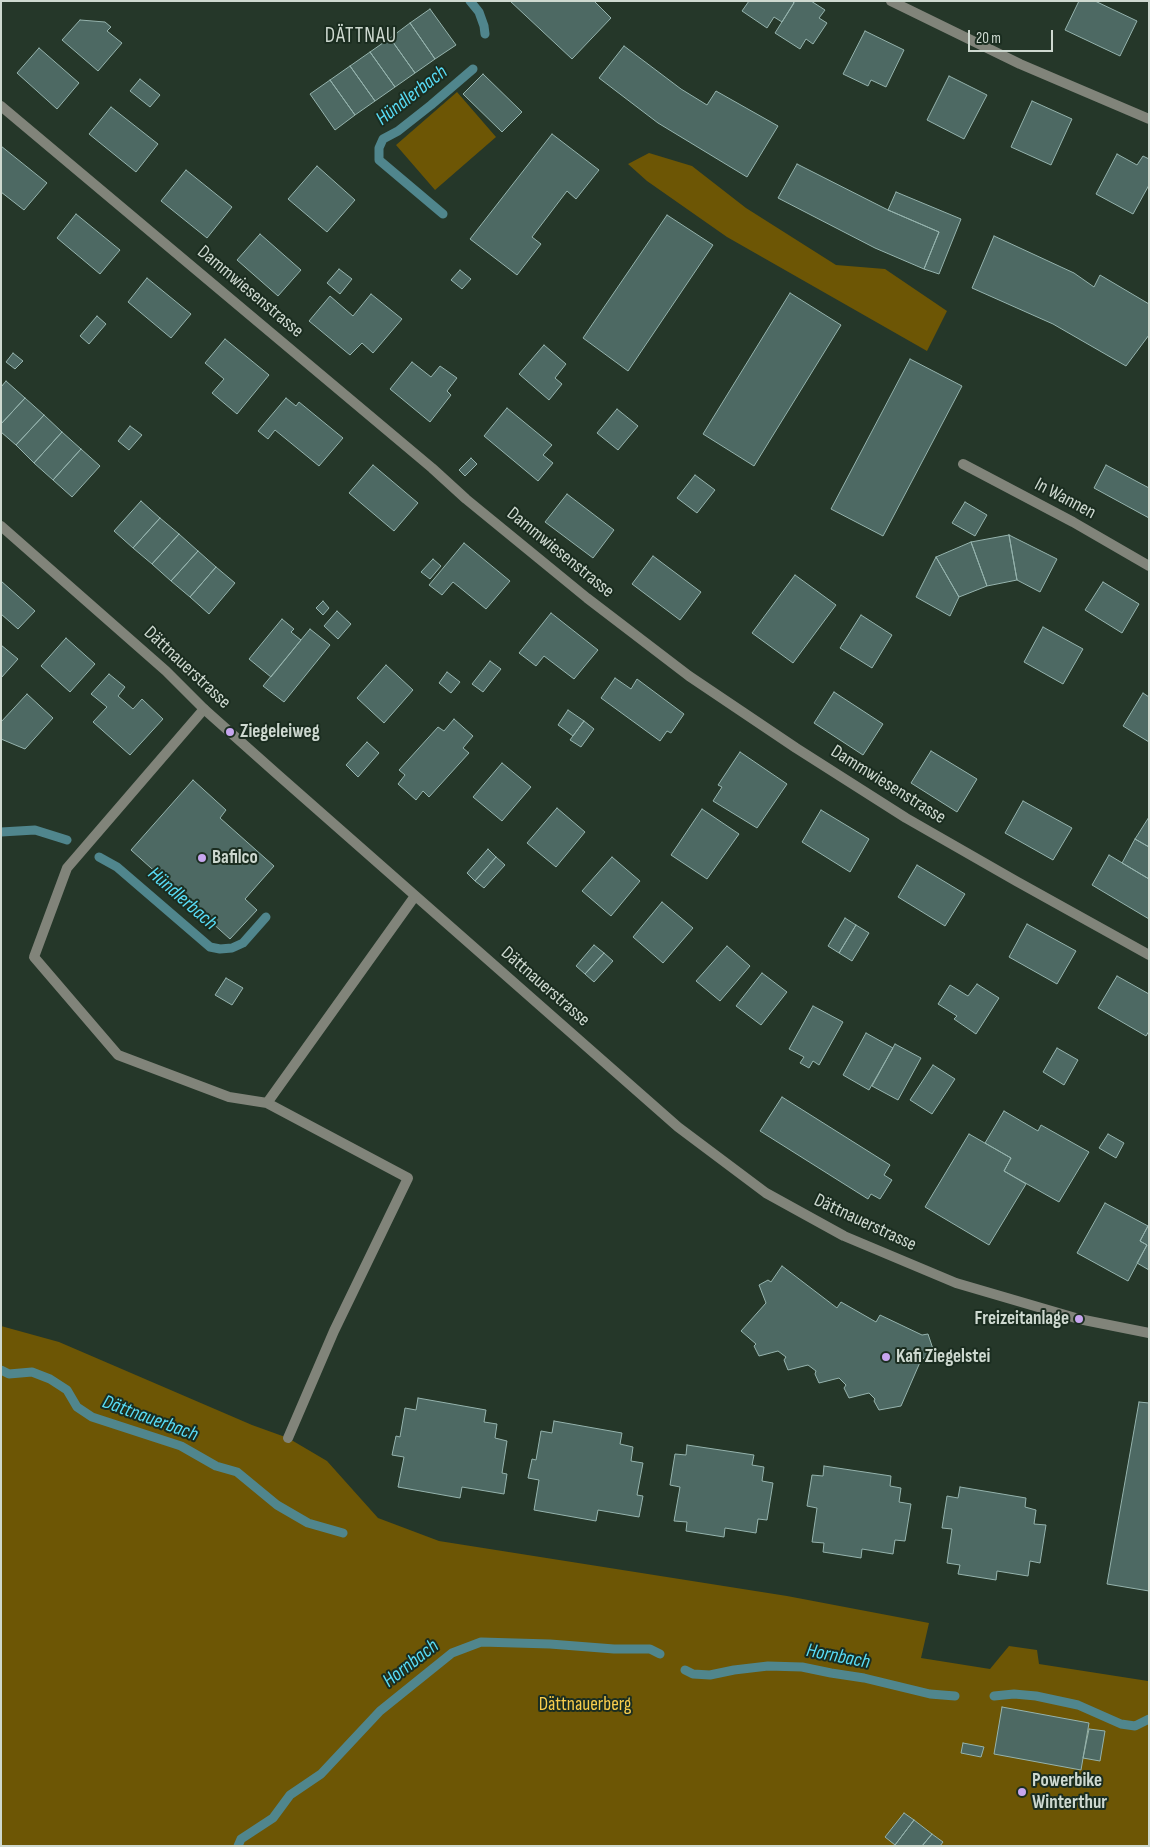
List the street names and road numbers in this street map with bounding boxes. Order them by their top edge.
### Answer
street label: Dammwiesenstrasse [192,241,308,343]
street label: In Wannen [1030,473,1100,525]
street label: Dammwiesenstrasse [502,503,618,603]
street label: Dättnauerstrasse [139,622,235,714]
street label: Dammwiesenstrasse [826,740,950,830]
street label: Dättnauerstrasse [496,942,594,1032]
street label: Dättnauerstrasse [810,1189,920,1257]

